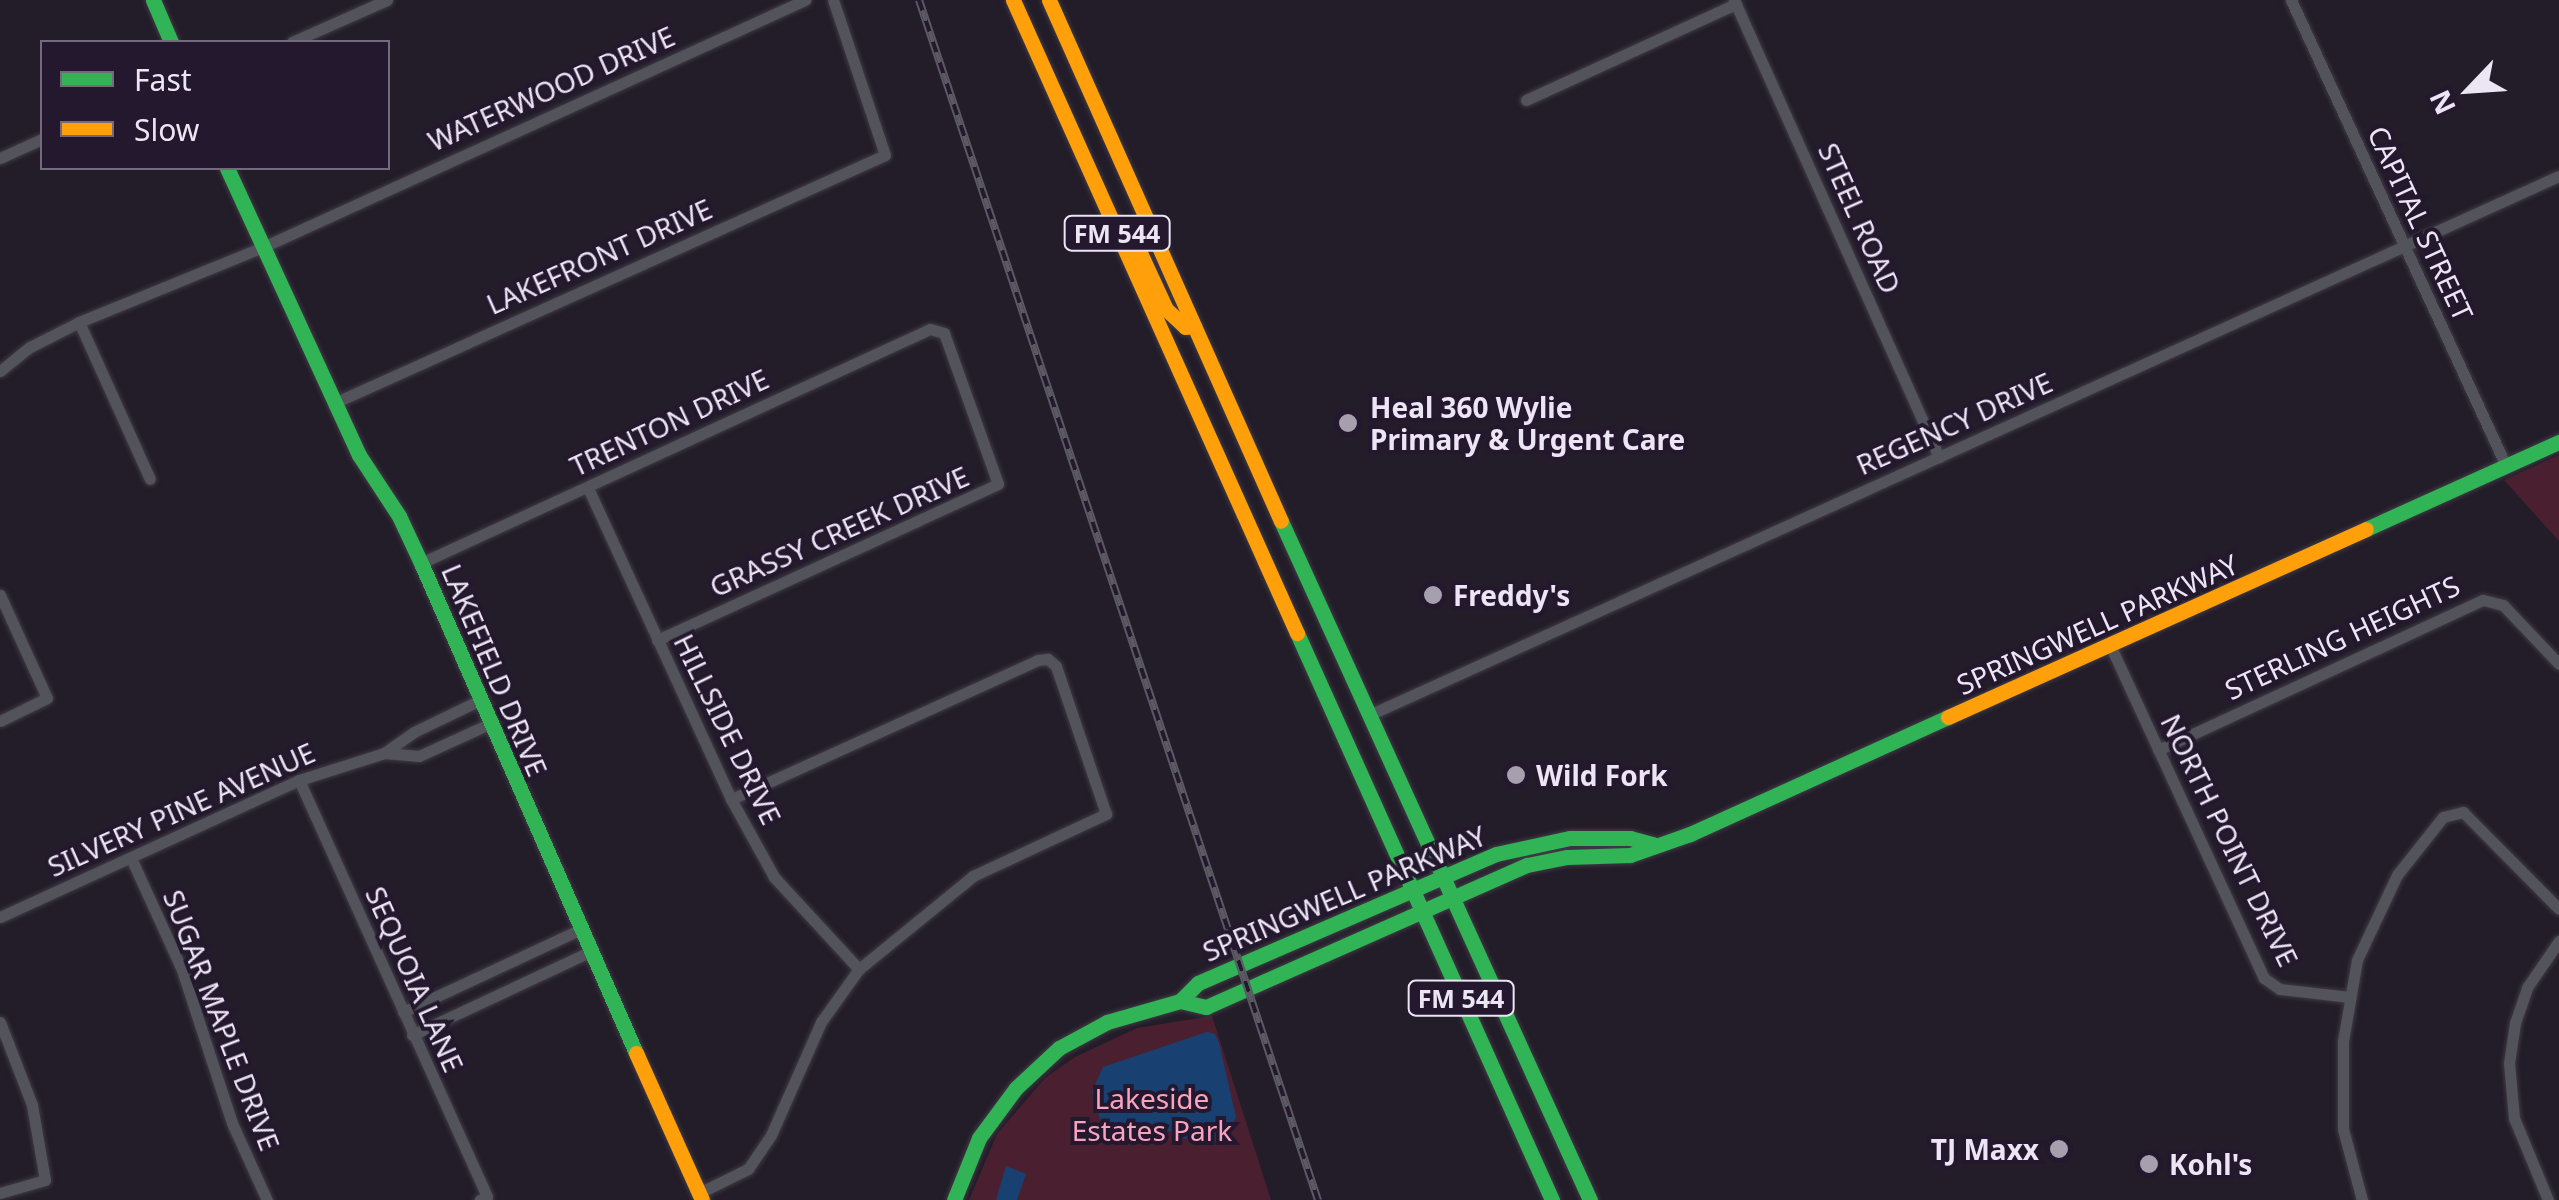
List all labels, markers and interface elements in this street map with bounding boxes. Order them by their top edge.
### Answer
street label: WATERWOOD DRIVE [423,18,679,158]
legend [40,40,390,170]
north arrow [2419,40,2519,140]
text: Fast [134,59,192,100]
text: N [2420,84,2464,121]
text: Slow [134,109,199,150]
street label: CAPITAL STREET [2361,120,2481,326]
street label: STEEL ROAD [1812,138,1908,298]
street label: LAKEFRONT DRIVE [481,191,717,321]
road number: FM 544 [1062,213,1172,253]
street label: TRENTON DRIVE [564,361,774,483]
street label: REGENCY DRIVE [1851,365,2057,481]
place label: Heal 360 Wylie Primary & Urgent Care [1370,390,1685,456]
marker: Heal 360 Wylie Primary & Urgent Care [1335,410,1361,436]
street label: GRASSY CREEK DRIVE [704,459,974,603]
street label: SPRINGWELL PARKWAY [1951,547,2243,701]
street label: LAKEFIELD DRIVE [435,559,555,781]
street label: STERLING HEIGHTS [2219,568,2465,706]
place label: Freddy's [1453,578,1570,612]
marker: Freddy's [1422,584,1444,606]
street label: HILLSIDE DRIVE [667,628,789,830]
street label: NORTH POINT DRIVE [2154,708,2306,972]
street label: SILVERY PINE AVENUE [42,735,320,883]
place label: Wild Fork [1536,758,1668,792]
marker: Wild Fork [1505,764,1527,786]
street label: SPRINGWELL PARKWAY [1197,818,1491,968]
street label: SEQUOIA LANE [359,881,471,1077]
street label: SUGAR MAPLE DRIVE [157,885,287,1155]
road number: FM 544 [1406,978,1516,1018]
park label: Lakeside Estates Park [1072,1081,1232,1147]
place label: TJ Maxx [1931,1132,2039,1166]
marker: TJ Maxx [2048,1138,2070,1160]
place label: Kohl's [2169,1147,2252,1181]
marker: Kohl's [2138,1153,2160,1175]

